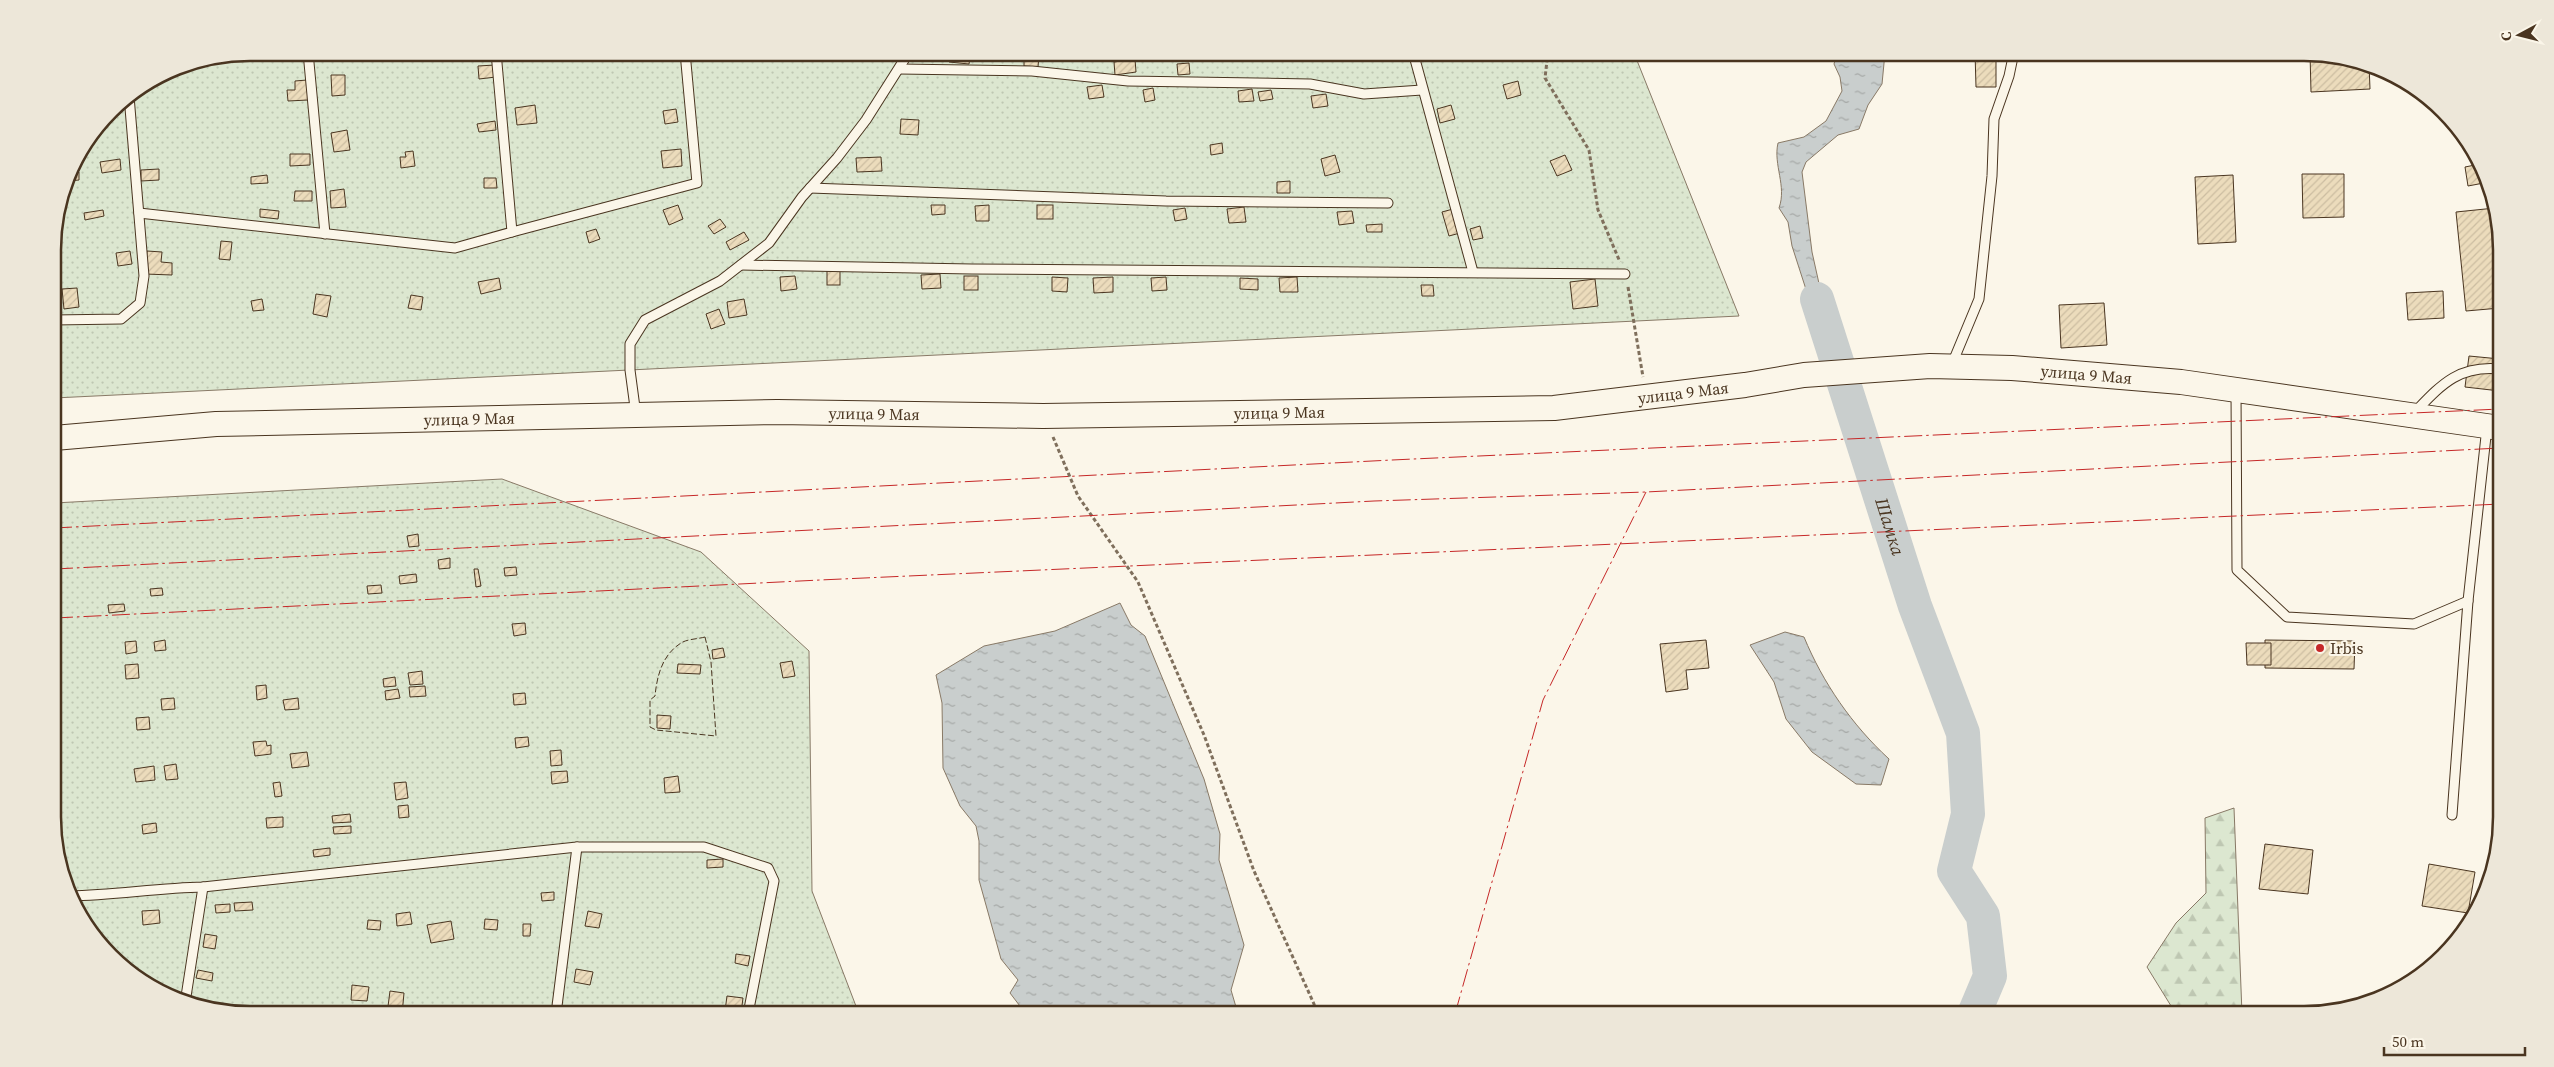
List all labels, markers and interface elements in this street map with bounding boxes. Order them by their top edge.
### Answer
north arrow [2494,10,2544,60]
text: С [2496,31,2517,42]
street label: улица 9 Мая [2040,359,2133,389]
street label: улица 9 Мая [1637,376,1730,409]
street label: улица 9 Мая [1233,401,1325,424]
street label: улица 9 Мая [828,402,920,425]
street label: улица 9 Мая [423,407,515,431]
water label: Шамка [1869,494,1911,559]
place label: Irbis [2330,637,2364,659]
marker: Irbis [2314,642,2326,654]
scale bar [2384,1024,2525,1056]
text: 50 m [2392,1031,2424,1052]

